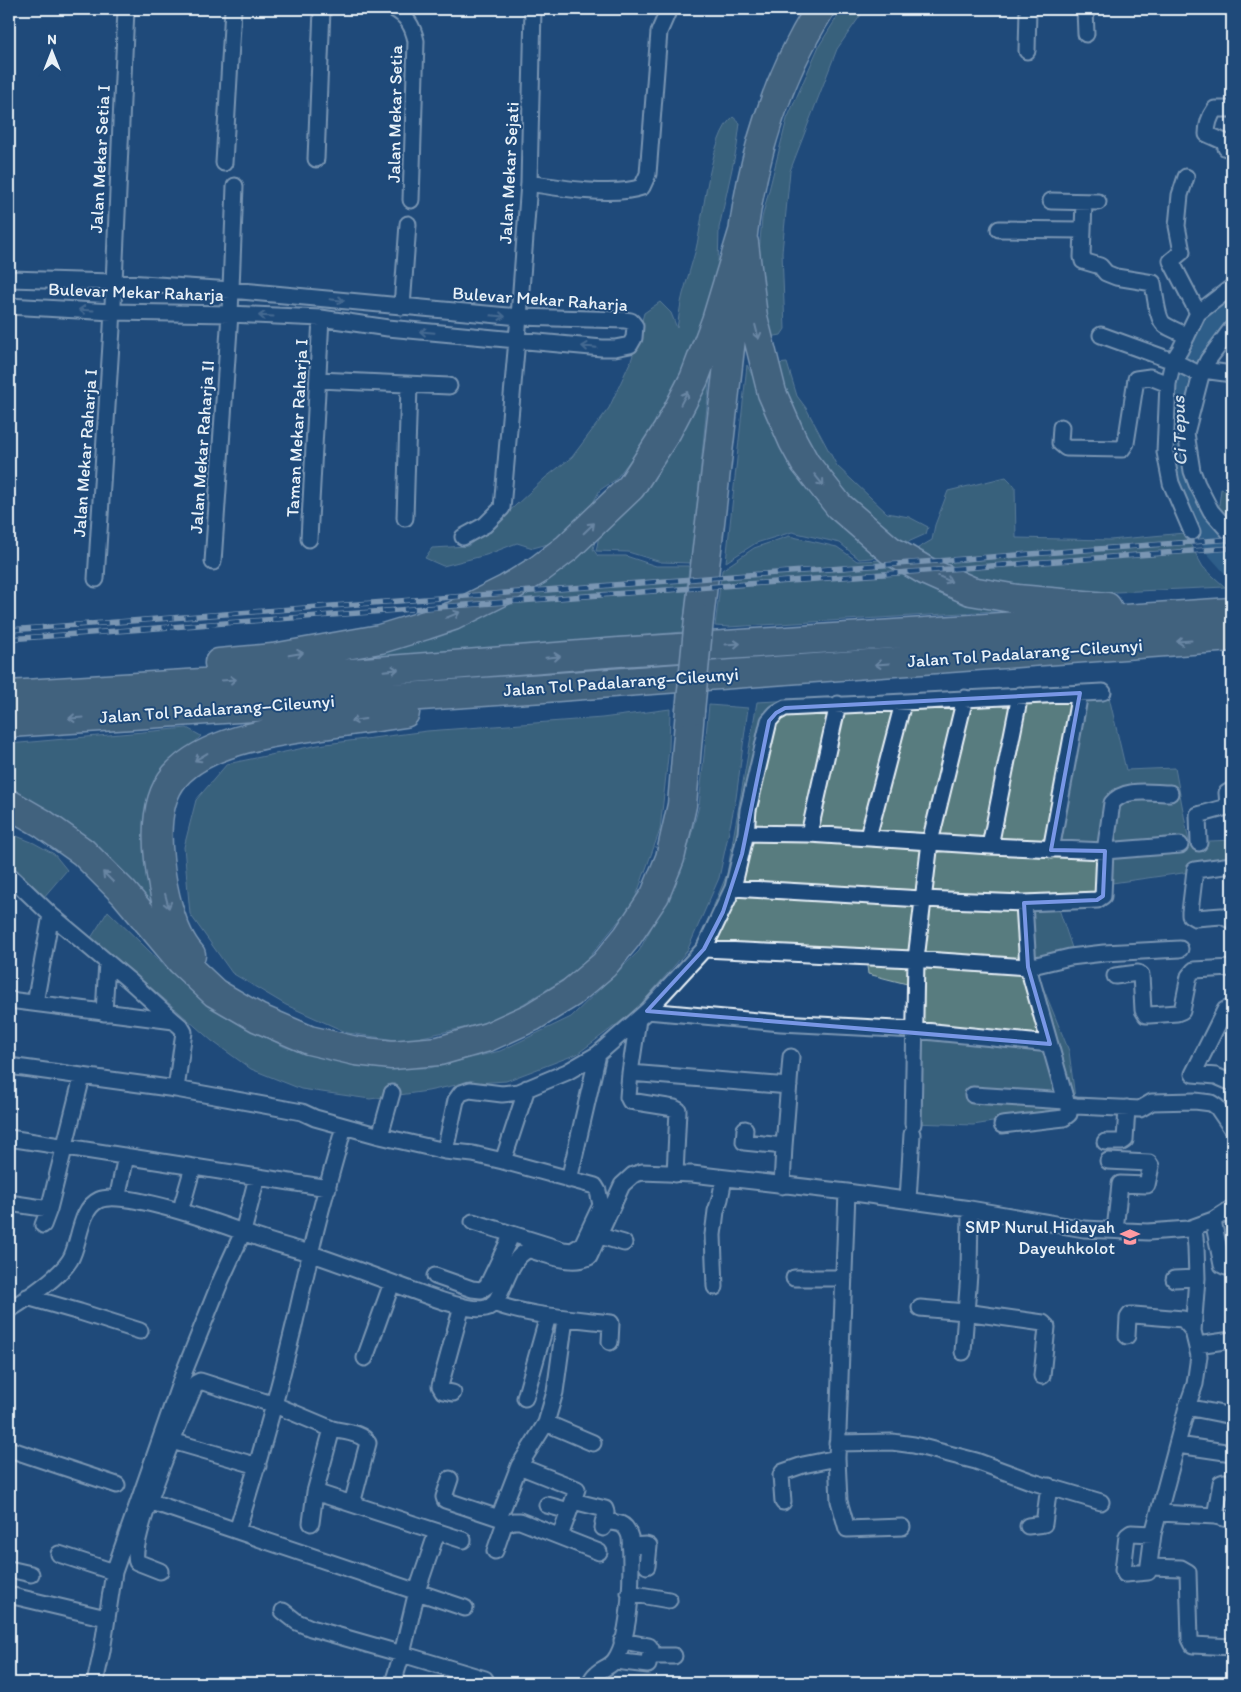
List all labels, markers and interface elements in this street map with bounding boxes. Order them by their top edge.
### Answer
north arrow [28,28,78,78]
text: N [47,31,57,48]
street label: Jalan Mekar Setia [383,44,407,183]
street label: Jalan Mekar Setia I [85,84,115,234]
street label: Jalan Mekar Sejati [494,101,524,245]
street label: Bulevar Mekar Raharja [48,278,224,306]
street label: Bulevar Mekar Raharja [452,282,629,316]
one-way arrow [328,296,344,305]
one-way arrow [78,306,94,315]
one-way arrow [258,311,274,320]
one-way arrow [490,311,506,320]
one-way arrow [753,324,762,340]
one-way arrow [420,327,436,337]
street label: Taman Mekar Raharja I [281,338,313,518]
one-way arrow [581,342,597,351]
street label: Jalan Mekar Raharja II [185,360,219,534]
street label: Jalan Mekar Raharja I [68,368,102,538]
one-way arrow [679,390,689,405]
water label: Ci Tepus [1166,394,1192,466]
one-way arrow [814,473,825,486]
one-way arrow [583,522,596,534]
one-way arrow [937,575,952,585]
one-way arrow [445,610,460,620]
street label: Jalan Tol Padalarang–Cileunyi [907,634,1143,672]
one-way arrow [1176,636,1192,646]
one-way arrow [724,640,740,649]
one-way arrow [288,648,304,658]
one-way arrow [545,652,561,662]
one-way arrow [874,659,890,668]
street label: Jalan Tol Padalarang–Cileunyi [503,663,739,701]
one-way arrow [383,665,399,674]
one-way arrow [221,675,237,684]
street label: Jalan Tol Padalarang–Cileunyi [99,690,335,728]
one-way arrow [69,713,85,723]
one-way arrow [351,715,367,725]
one-way arrow [195,752,209,762]
one-way arrow [102,871,114,884]
one-way arrow [163,893,172,909]
place label: SMP Nurul Hidayah Dayeuhkolot [965,1216,1115,1259]
school or university icon: SMP Nurul Hidayah Dayeuhkolot [1119,1226,1141,1248]

